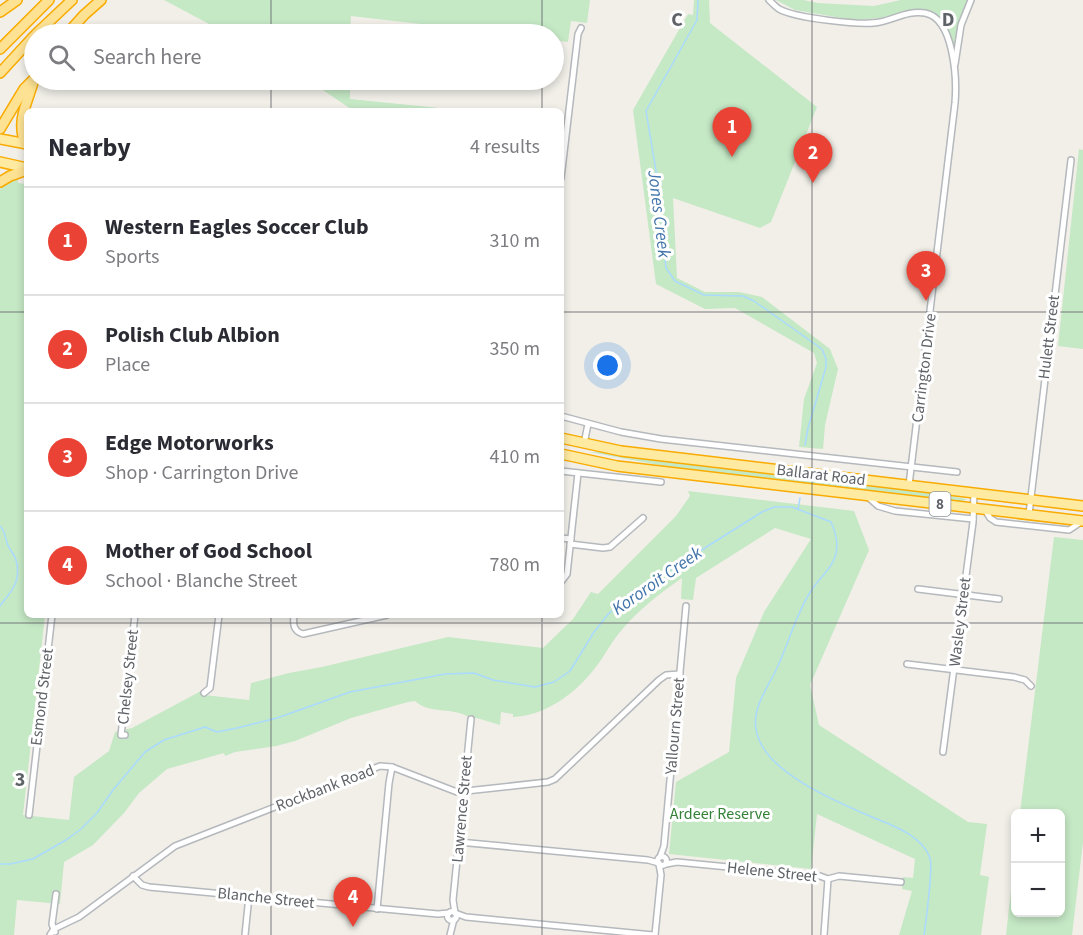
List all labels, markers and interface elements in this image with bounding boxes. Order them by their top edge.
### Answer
text: C [671,6,683,34]
text: D [942,6,954,34]
search box [24,24,564,90]
icon: search [45,41,78,74]
text: Search here [93,41,201,73]
pin: 1 [712,108,752,157]
text: Nearby [48,129,131,166]
text: 4 results [470,133,540,161]
pin: 2 [794,134,832,183]
water label: Jones Creek [641,168,677,260]
text: Western Eagles Soccer Club [105,211,369,243]
text: 1 [62,227,73,255]
text: 310 m [490,227,540,255]
text: Sports [105,243,160,271]
pin: 3 [906,252,946,301]
street label: Hulett Street [1033,293,1065,380]
street label: Carrington Drive [906,312,942,424]
text: Polish Club Albion [105,319,280,351]
text: 2 [62,335,73,363]
text: 350 m [490,335,540,363]
text: Place [105,351,150,379]
your location [593,351,622,380]
text: Edge Motorworks [105,427,274,459]
text: 3 [62,443,73,471]
text: 410 m [490,443,540,471]
text: Shop · Carrington Drive [105,459,298,487]
street label: Ballarat Road [775,459,867,491]
road number: 8 [930,492,950,516]
text: Mother of God School [105,535,312,567]
water label: Kororoit Creek [607,540,708,621]
text: 4 [62,551,73,579]
text: 780 m [490,551,540,579]
text: School · Blanche Street [105,567,297,595]
street label: Wasley Street [944,575,976,668]
street label: Chelsey Street [112,628,144,726]
street label: Esmond Street [25,646,59,747]
street label: Yallourn Street [660,676,690,777]
street label: Lawrence Street [446,754,478,864]
street label: Rockbank Road [273,759,377,817]
text: 3 [15,766,25,794]
park label: Ardeer Reserve [670,803,770,825]
map controls [1011,809,1065,917]
button: + [1011,809,1065,863]
street label: Helene Street [726,856,819,888]
button: − [1011,863,1065,917]
pin: 4 [334,878,372,927]
street label: Blanche Street [216,882,316,914]

